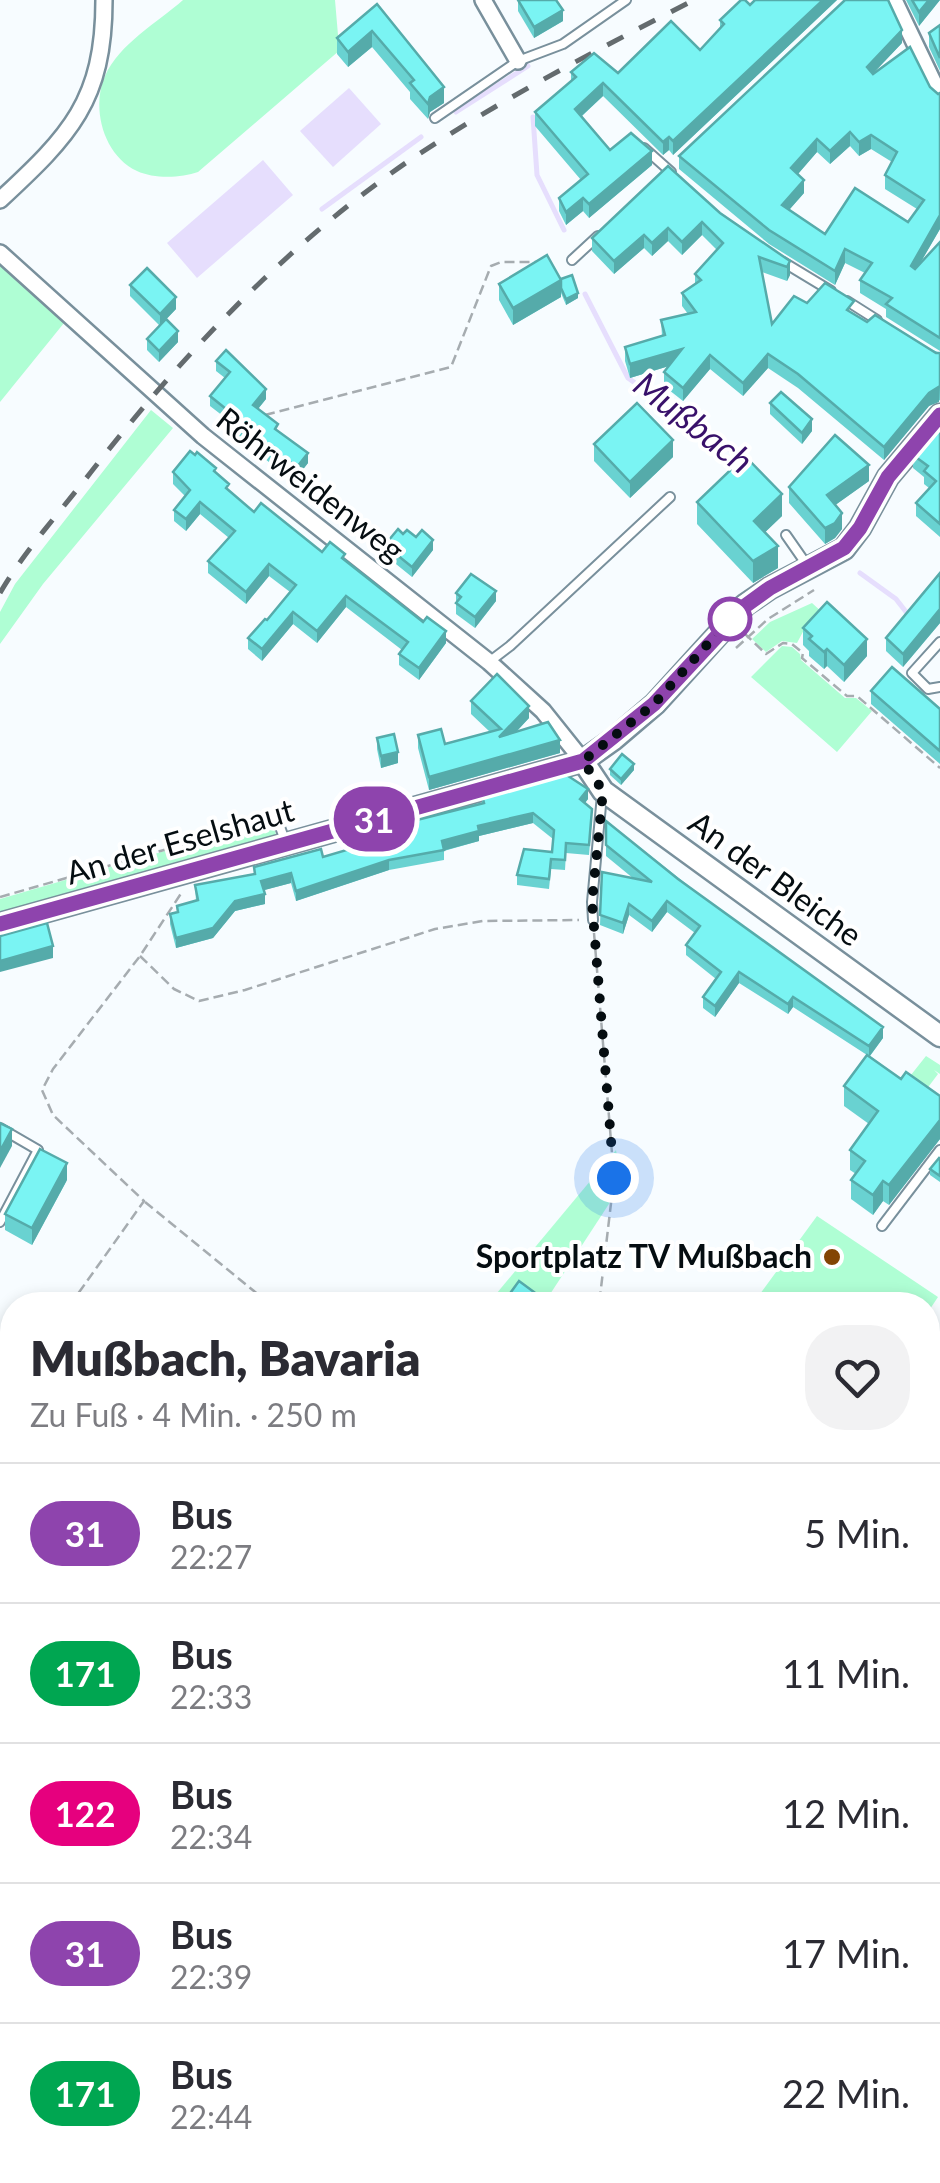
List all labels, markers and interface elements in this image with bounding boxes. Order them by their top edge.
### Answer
water label: Mußbach [626,362,762,481]
street label: Röhrweidenweg [209,399,412,569]
unlabelled marker [709,598,751,640]
line badge: 31 [329,786,419,852]
street label: An der Eselshaut [61,789,298,892]
text: 31 [354,798,394,840]
street label: An der Bleiche [682,802,870,954]
your location [589,1153,639,1203]
place label: Sportplatz TV Mußbach [476,1236,812,1275]
marker: Sportplatz TV Mußbach [821,1246,843,1268]
button: heart [805,1325,910,1430]
text: Mußbach, Bavaria [30,1329,421,1386]
text: Zu Fuß · 4 Min. · 250 m [30,1395,357,1434]
text: Bus [170,1491,233,1537]
text: 5 Min. [804,1510,910,1556]
text: 31 [65,1512,105,1554]
text: 22:27 [170,1537,252,1576]
text: Bus [170,1631,233,1677]
text: 11 Min. [782,1650,910,1696]
text: 171 [55,1652,115,1694]
text: 22:33 [170,1677,252,1716]
text: Bus [170,1771,233,1817]
text: 12 Min. [782,1790,910,1836]
text: 122 [55,1792,115,1834]
text: 22:34 [170,1817,252,1856]
text: Bus [170,1911,233,1957]
text: 17 Min. [782,1930,910,1976]
text: 31 [65,1932,105,1974]
text: 22:39 [170,1957,252,1996]
text: Bus [170,2051,233,2097]
text: 22 Min. [782,2070,910,2116]
text: 171 [55,2072,115,2114]
text: 22:44 [170,2097,252,2136]

